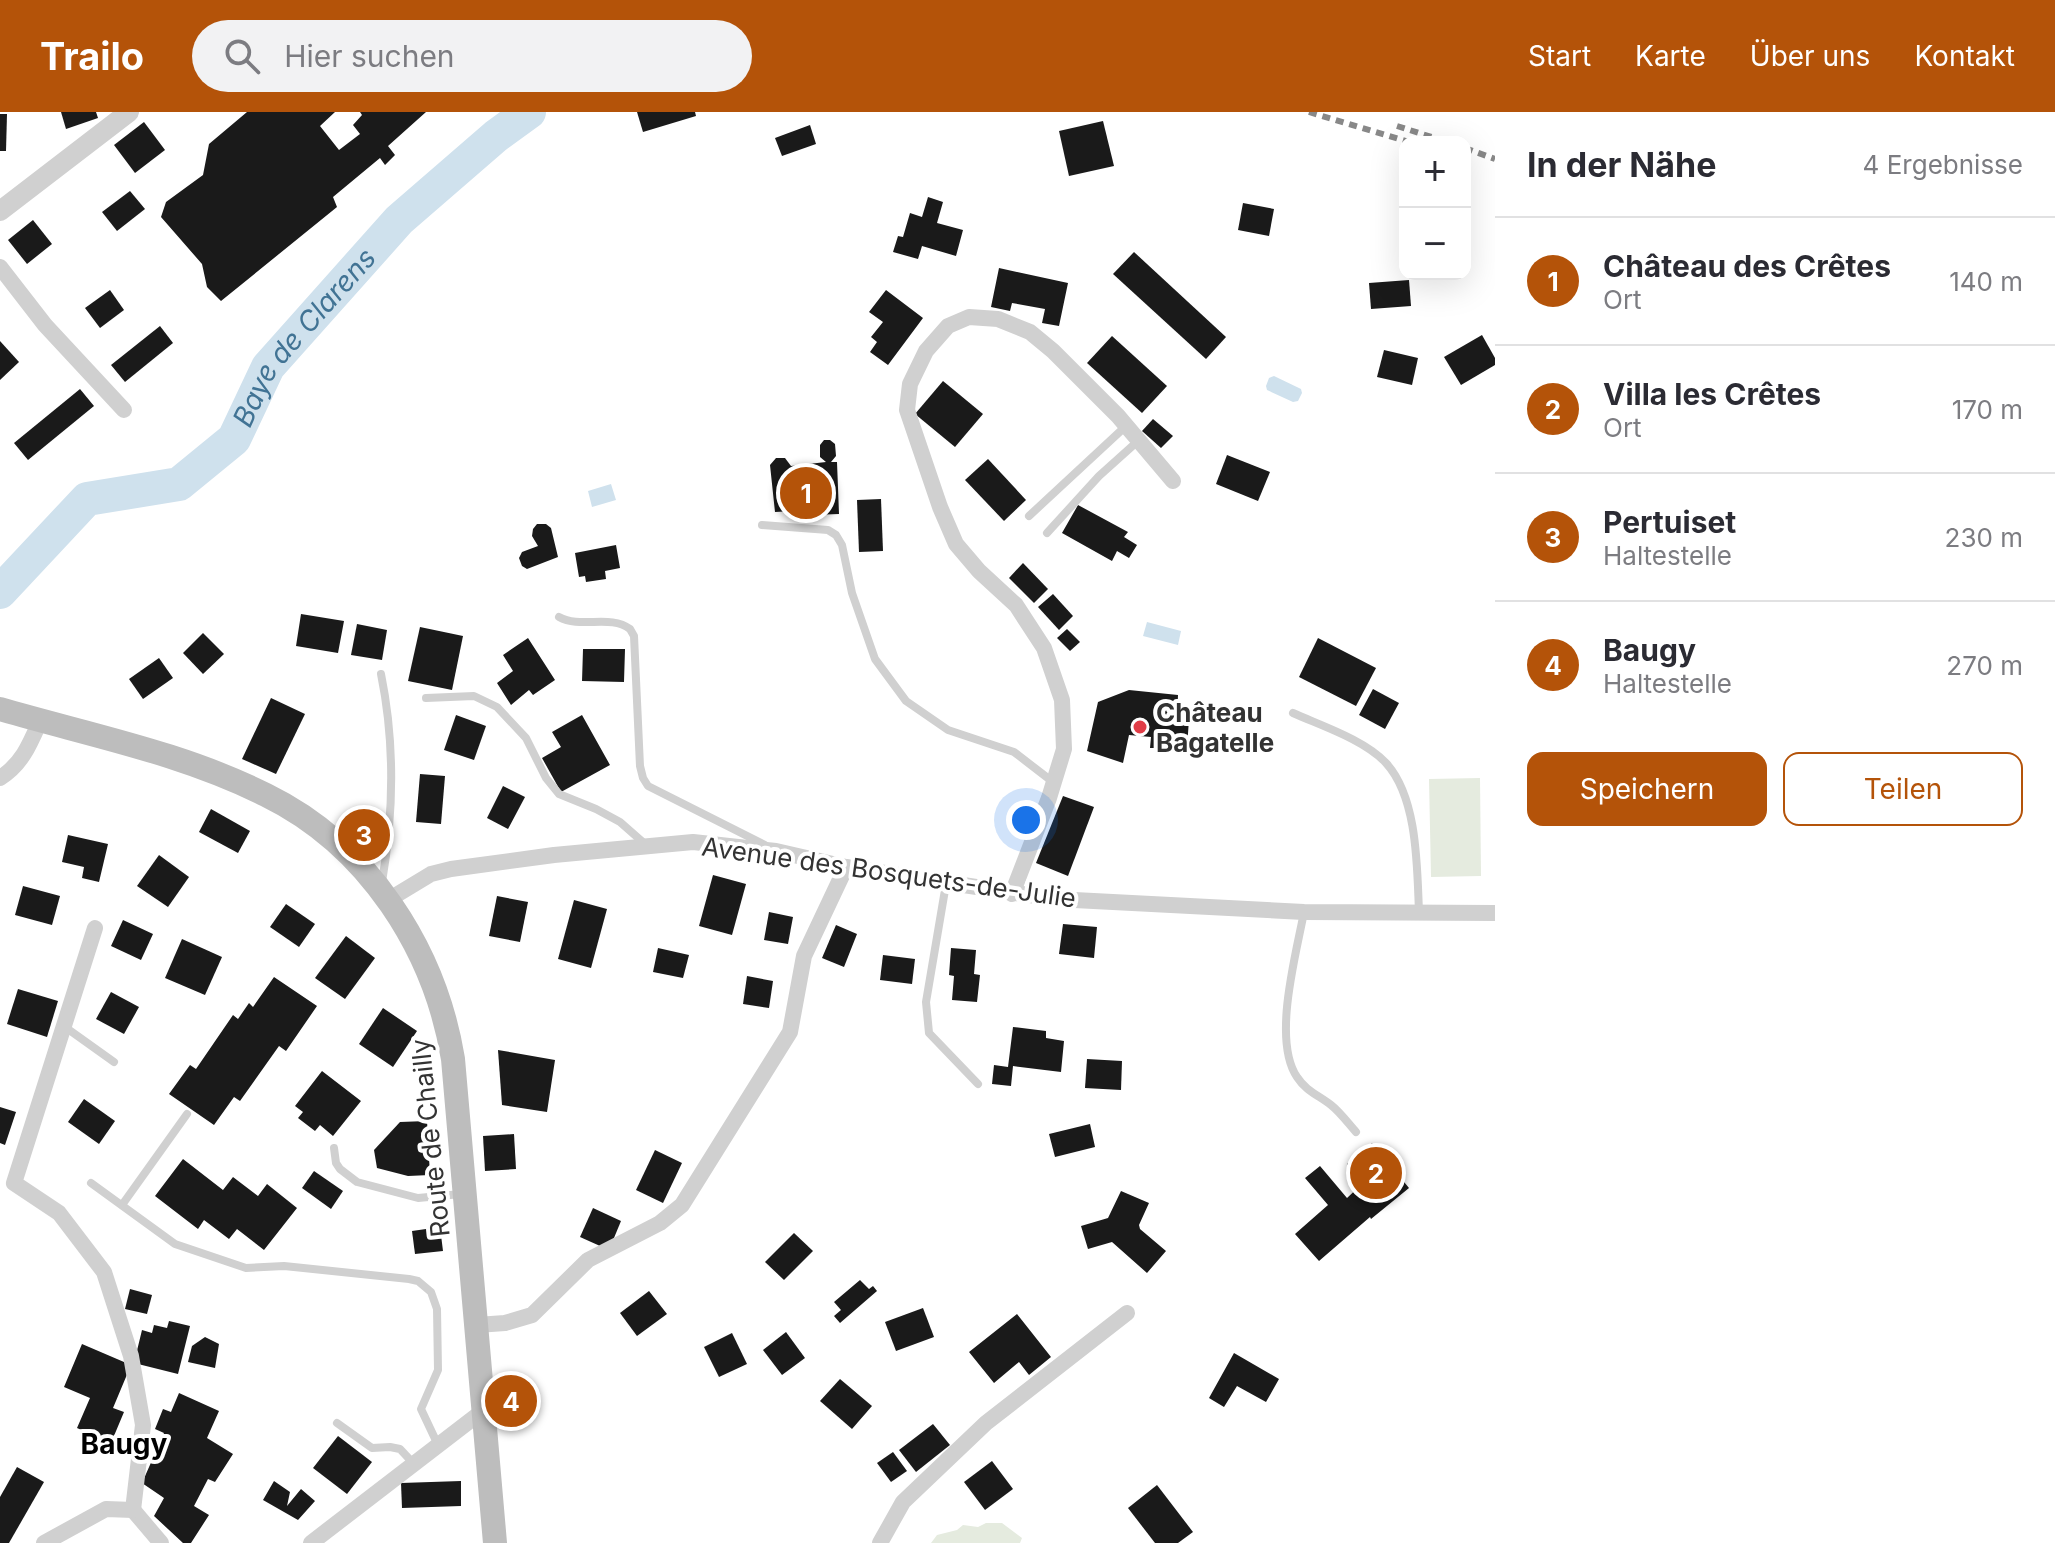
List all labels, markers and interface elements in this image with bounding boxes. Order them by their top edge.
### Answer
search box [192,20,752,92]
text: Trailo [40,33,144,79]
icon: search [220,34,264,78]
text: Hier suchen [284,38,455,74]
text: Start [1528,39,1591,73]
text: Karte [1635,39,1706,73]
text: Über uns [1750,39,1870,73]
text: Kontakt [1914,39,2015,73]
map controls [1399,136,1471,280]
button: + [1399,136,1471,208]
text: In der Nähe [1527,144,1716,185]
text: 4 Ergebnisse [1863,149,2023,180]
button: − [1399,208,1471,280]
water label: Baye de Clarens [225,241,383,432]
text: Château des Crêtes [1603,248,1891,284]
text: 1 [1547,266,1559,297]
text: 140 m [1949,266,2023,297]
text: Ort [1603,284,1642,315]
text: Villa les Crêtes [1603,376,1821,412]
text: 2 [1545,394,1561,425]
text: 170 m [1952,394,2023,425]
text: Ort [1603,412,1642,443]
pin: 1 [780,463,832,523]
text: Pertuiset [1603,504,1736,540]
text: 3 [1545,522,1561,553]
text: 230 m [1945,522,2023,553]
text: Haltestelle [1603,540,1732,571]
text: Baugy [1603,632,1696,668]
text: 4 [1544,650,1562,681]
text: 270 m [1946,650,2023,681]
text: Haltestelle [1603,668,1732,699]
place label: Château Bagatelle [1156,697,1274,758]
marker: Château Bagatelle [1131,718,1149,736]
button: Speichern [1527,752,1767,826]
button: Teilen [1783,752,2023,826]
your location [1006,800,1046,840]
pin: 3 [338,805,390,865]
street label: Avenue des Bosquets-de-Julie [700,830,1078,914]
street label: Route de Chailly [404,1037,456,1239]
pin: 2 [1350,1143,1402,1203]
pin: 4 [485,1371,537,1431]
district label: Baugy [81,1427,168,1461]

